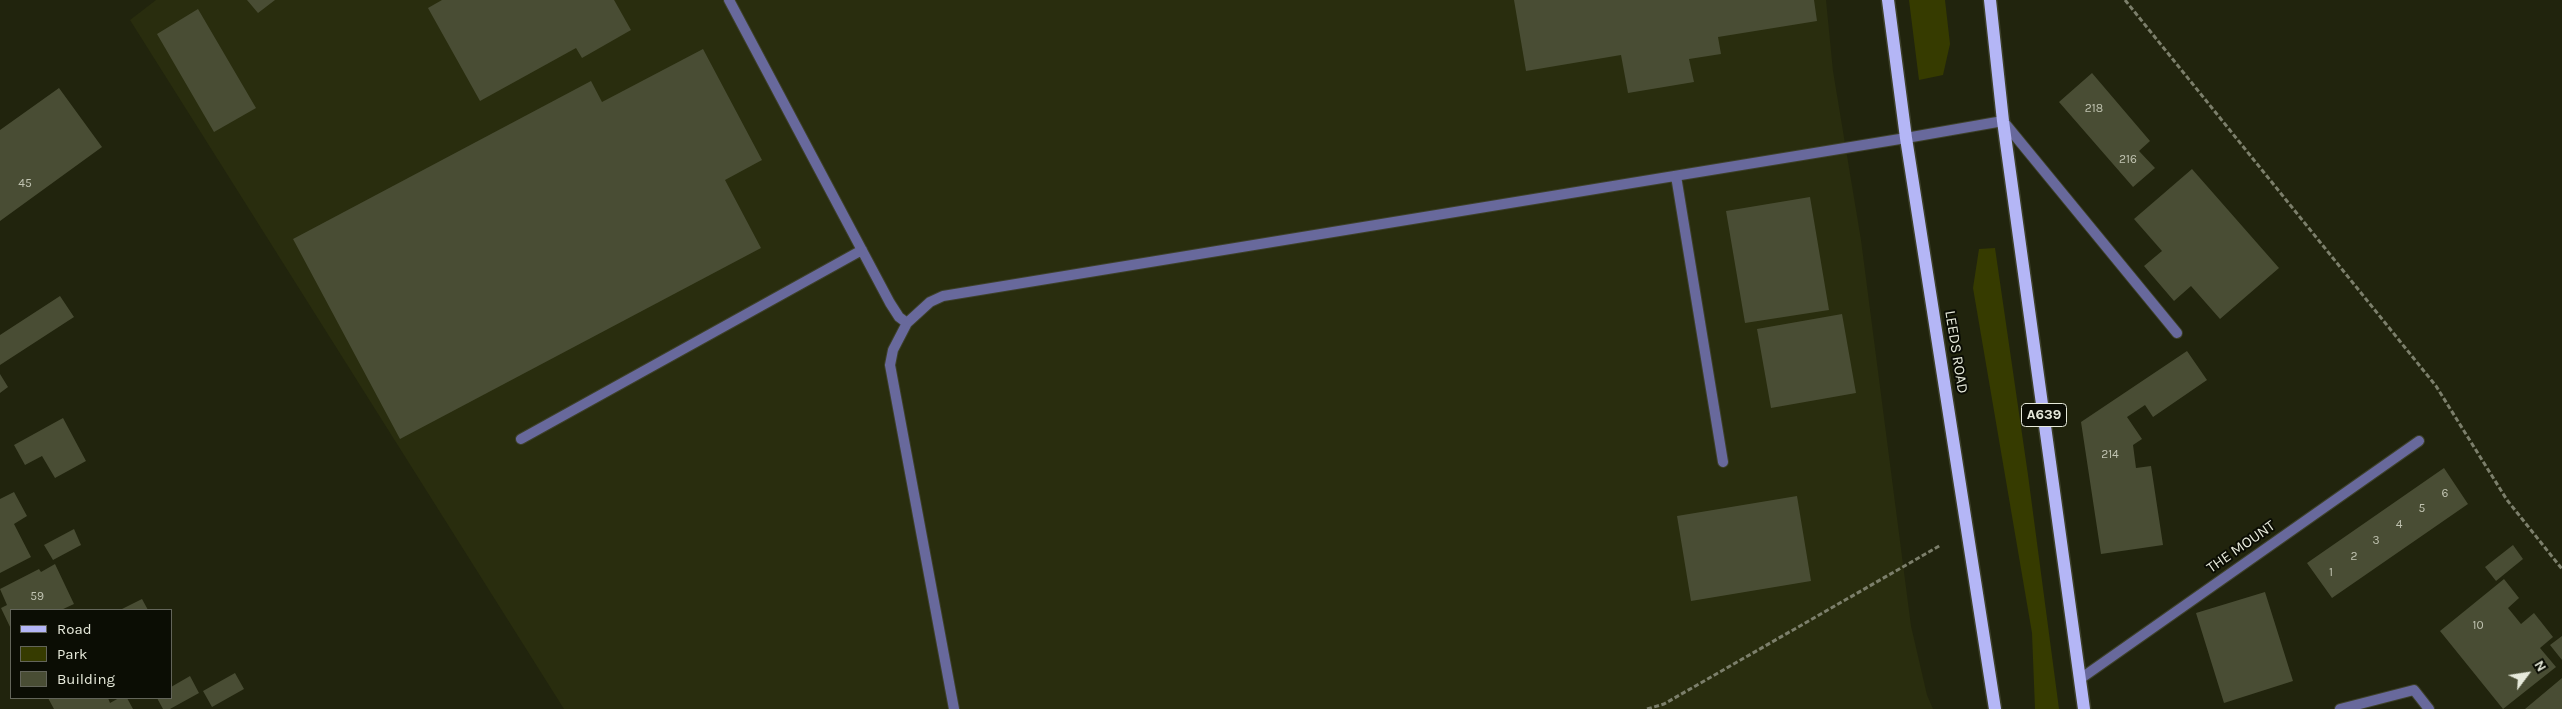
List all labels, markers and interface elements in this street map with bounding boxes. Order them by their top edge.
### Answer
house number: 218 [2085,102,2103,116]
house number: 216 [2119,153,2137,167]
house number: 45 [18,177,32,191]
street label: LEEDS ROAD [1941,309,1971,395]
road number: A639 [2022,404,2066,426]
house number: 214 [2101,448,2119,462]
house number: 6 [2442,487,2448,501]
house number: 5 [2419,502,2425,516]
street label: THE MOUNT [2203,517,2279,577]
house number: 4 [2396,518,2402,532]
house number: 3 [2372,534,2380,548]
house number: 2 [2351,550,2357,564]
house number: 1 [2329,566,2333,580]
house number: 59 [30,590,44,604]
legend [10,609,172,699]
house number: 10 [2472,619,2484,633]
text: Road [57,620,92,638]
text: Park [57,645,87,663]
north arrow [2502,649,2552,699]
text: N [2530,657,2550,675]
text: Building [57,670,115,688]

